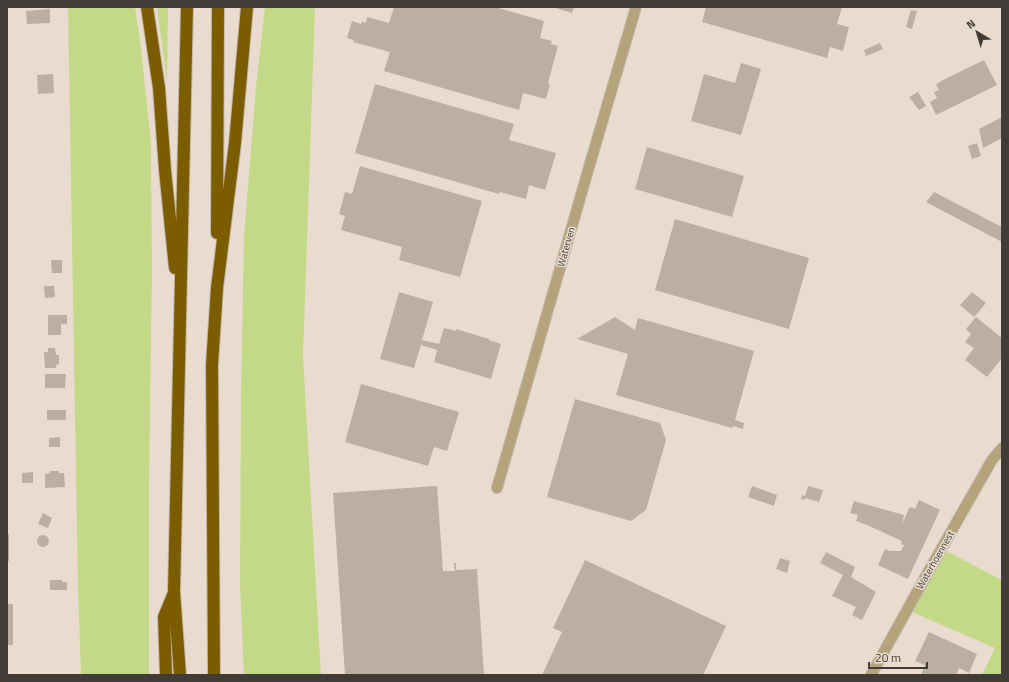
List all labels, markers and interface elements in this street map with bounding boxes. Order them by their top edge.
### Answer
north arrow [957,12,997,52]
text: N [963,15,979,33]
street label: Waterven [553,225,579,269]
street label: Waterhoennest [912,528,958,592]
scale bar [869,644,927,670]
text: 20 m [875,648,901,667]

